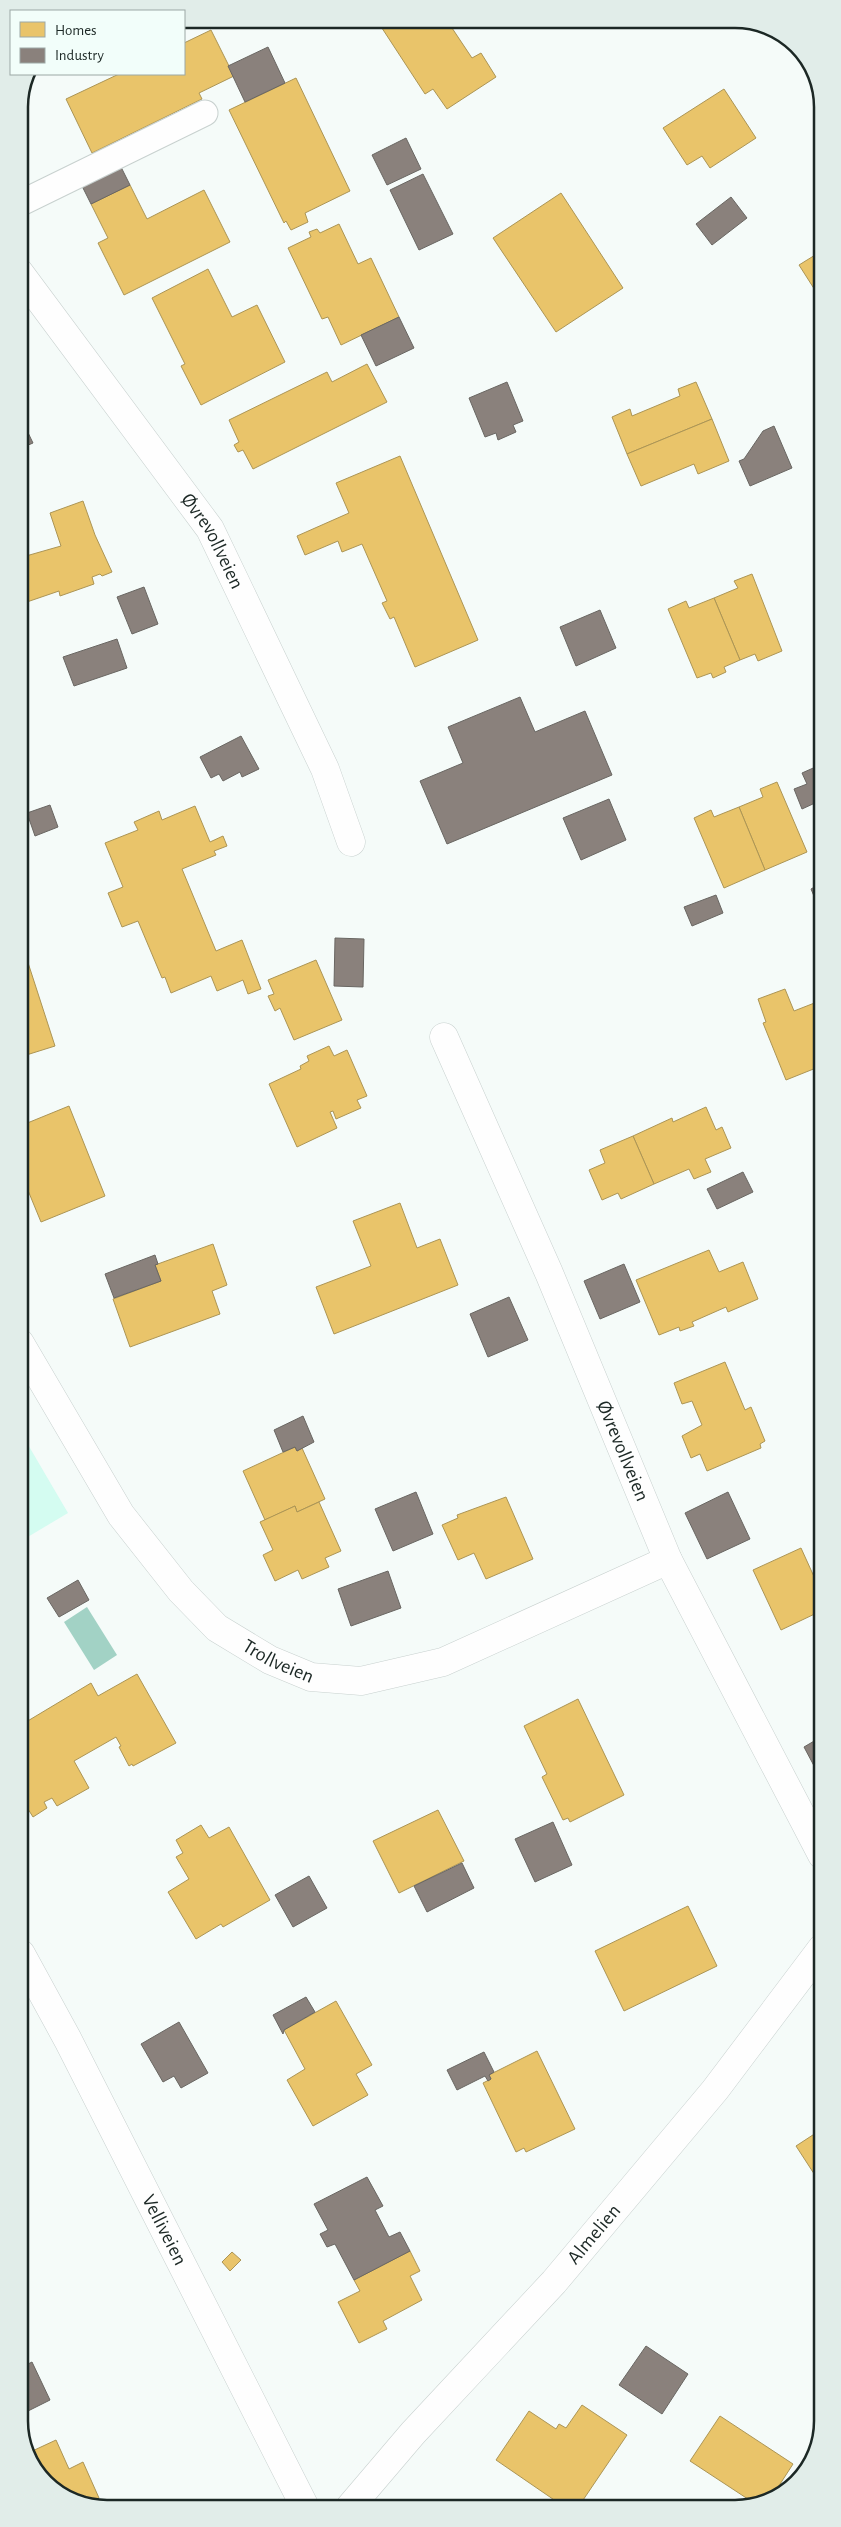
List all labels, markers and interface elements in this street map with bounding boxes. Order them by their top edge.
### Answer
legend [10,10,185,75]
text: Homes [55,23,97,38]
text: Industry [55,48,104,63]
street label: Øvrevollveien [177,490,247,592]
street label: Øvrevollveien [593,1398,652,1504]
street label: Trollveien [239,1636,317,1687]
street label: Velliveien [138,2191,191,2268]
street label: Almelien [563,2201,624,2268]

